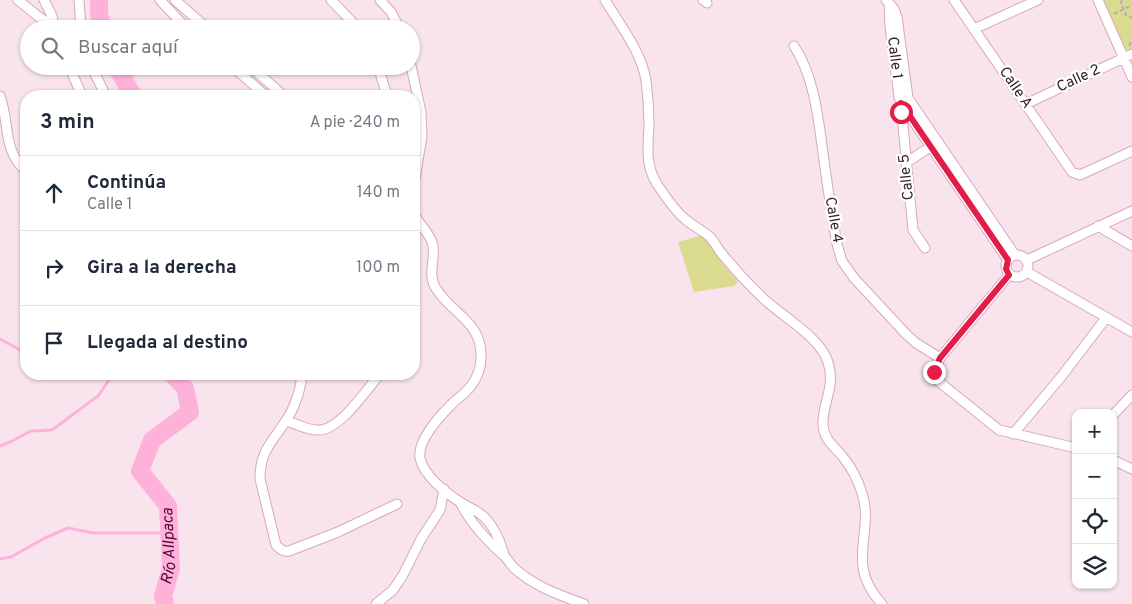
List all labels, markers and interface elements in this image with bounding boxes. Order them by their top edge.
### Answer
search box [20,20,420,75]
icon: search [38,34,66,62]
text: Buscar aquí [78,36,178,60]
street label: Calle 1 [882,36,906,80]
street label: Calle 2 [1054,61,1104,97]
street label: Calle A [994,63,1036,113]
route start [890,101,913,124]
text: 3 min [40,109,95,136]
text: A pie · 240 m [310,113,400,133]
street label: Calle 5 [895,153,919,201]
text: Continúa [87,171,166,195]
icon: ahead [40,179,68,207]
text: 140 m [357,183,400,203]
text: Calle 1 [87,195,133,215]
street label: Calle 4 [820,196,846,244]
icon: right [40,254,68,282]
text: Gira a la derecha [87,256,237,280]
text: 100 m [356,258,400,278]
icon: arrive [40,329,68,357]
text: Llegada al destino [87,331,248,355]
route end [923,361,946,384]
map controls [1072,409,1117,589]
button: + [1072,409,1117,454]
button: − [1072,454,1117,499]
button: locate [1072,499,1117,544]
water label: Río Allpaca [157,507,181,587]
button: layers [1072,544,1117,589]

